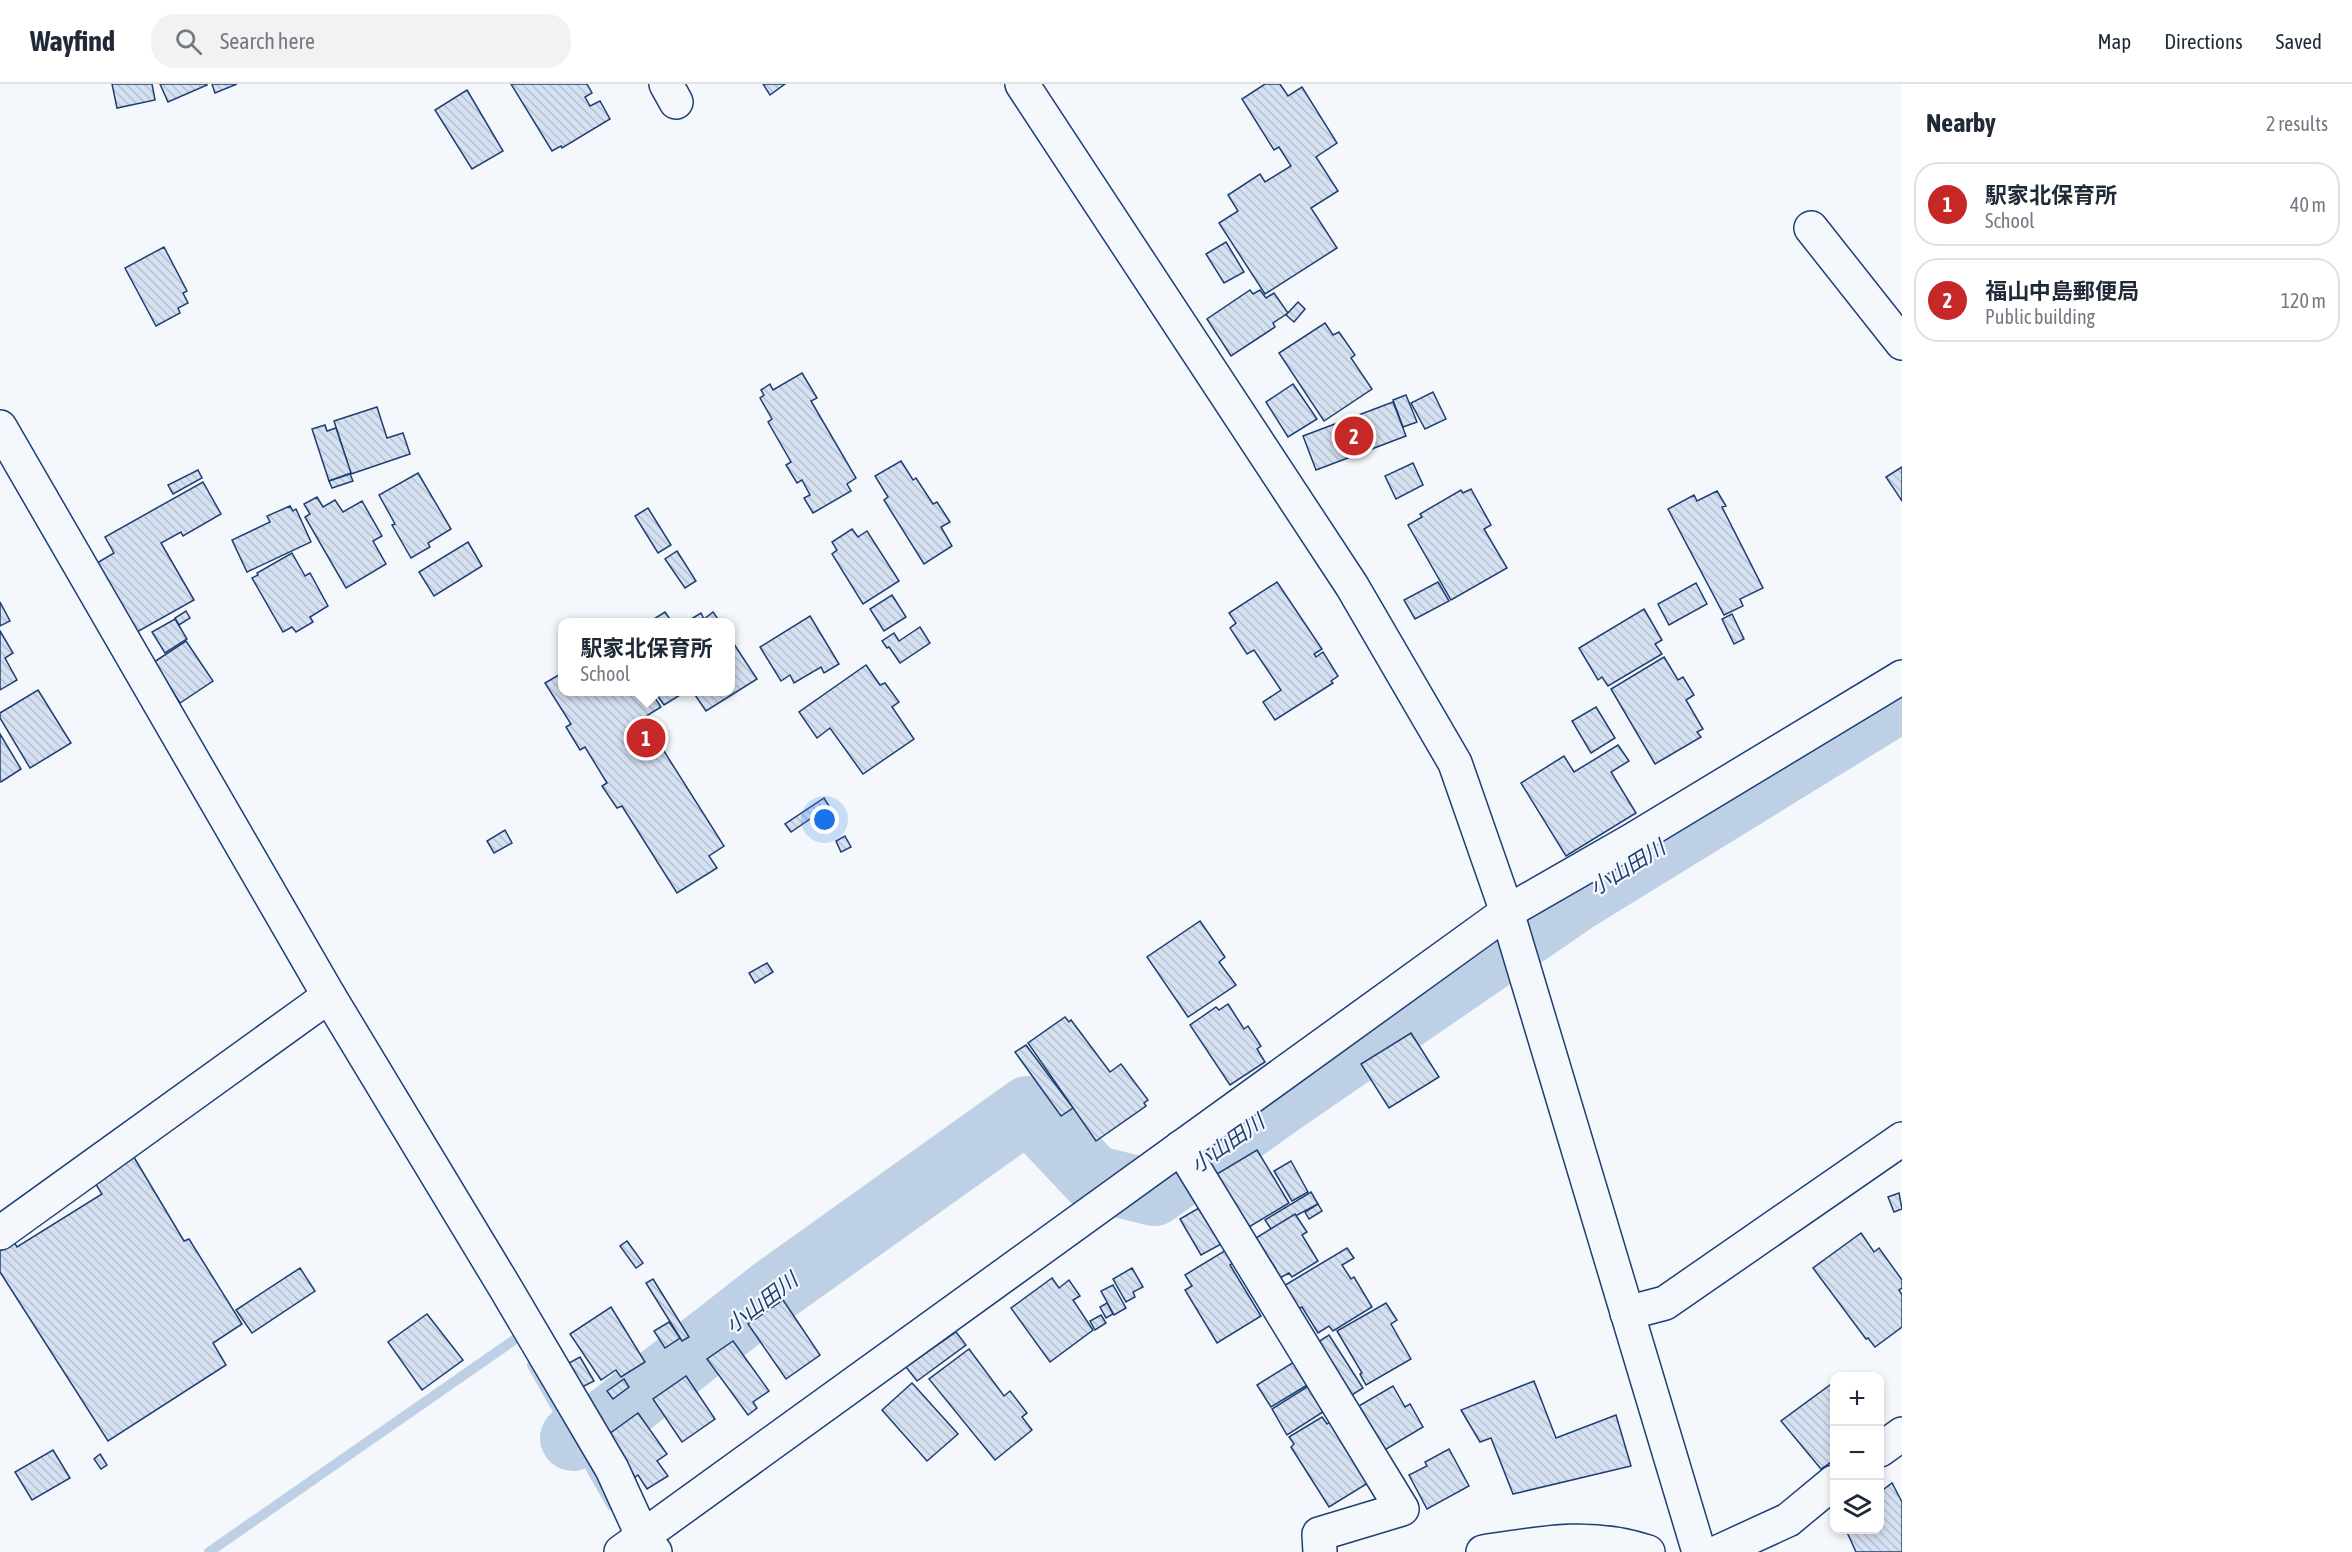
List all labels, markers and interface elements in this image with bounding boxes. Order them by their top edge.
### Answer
search box [151,14,571,68]
text: Wayfind [30,25,115,57]
icon: search [172,25,205,58]
text: Search here [220,28,315,54]
text: Map [2097,29,2131,53]
text: Directions [2164,29,2243,53]
text: Saved [2276,29,2322,53]
text: Nearby [1926,108,1996,138]
text: 2 results [2266,112,2328,135]
text: 駅家北保育所 [1985,182,2117,208]
text: 1 [1943,193,1952,216]
text: 40 m [2290,193,2326,216]
text: School [1985,209,2035,232]
text: 福山中島郵便局 [1985,278,2139,304]
text: 2 [1943,289,1952,312]
text: 120 m [2281,289,2326,312]
text: Public building [1985,305,2095,328]
pin: 2 [1334,414,1374,458]
popup [558,618,735,696]
text: 駅家北保育所 [580,635,713,661]
text: School [580,662,630,685]
pin: 1 [626,716,666,760]
your location [810,805,839,834]
water label: 小山田川 [1585,834,1671,899]
water label: 小山田川 [1186,1108,1270,1177]
water label: 小山田川 [720,1266,803,1337]
map controls [1830,1372,1884,1534]
button: + [1830,1372,1884,1426]
button: − [1830,1426,1884,1480]
button: layers [1830,1480,1884,1534]

